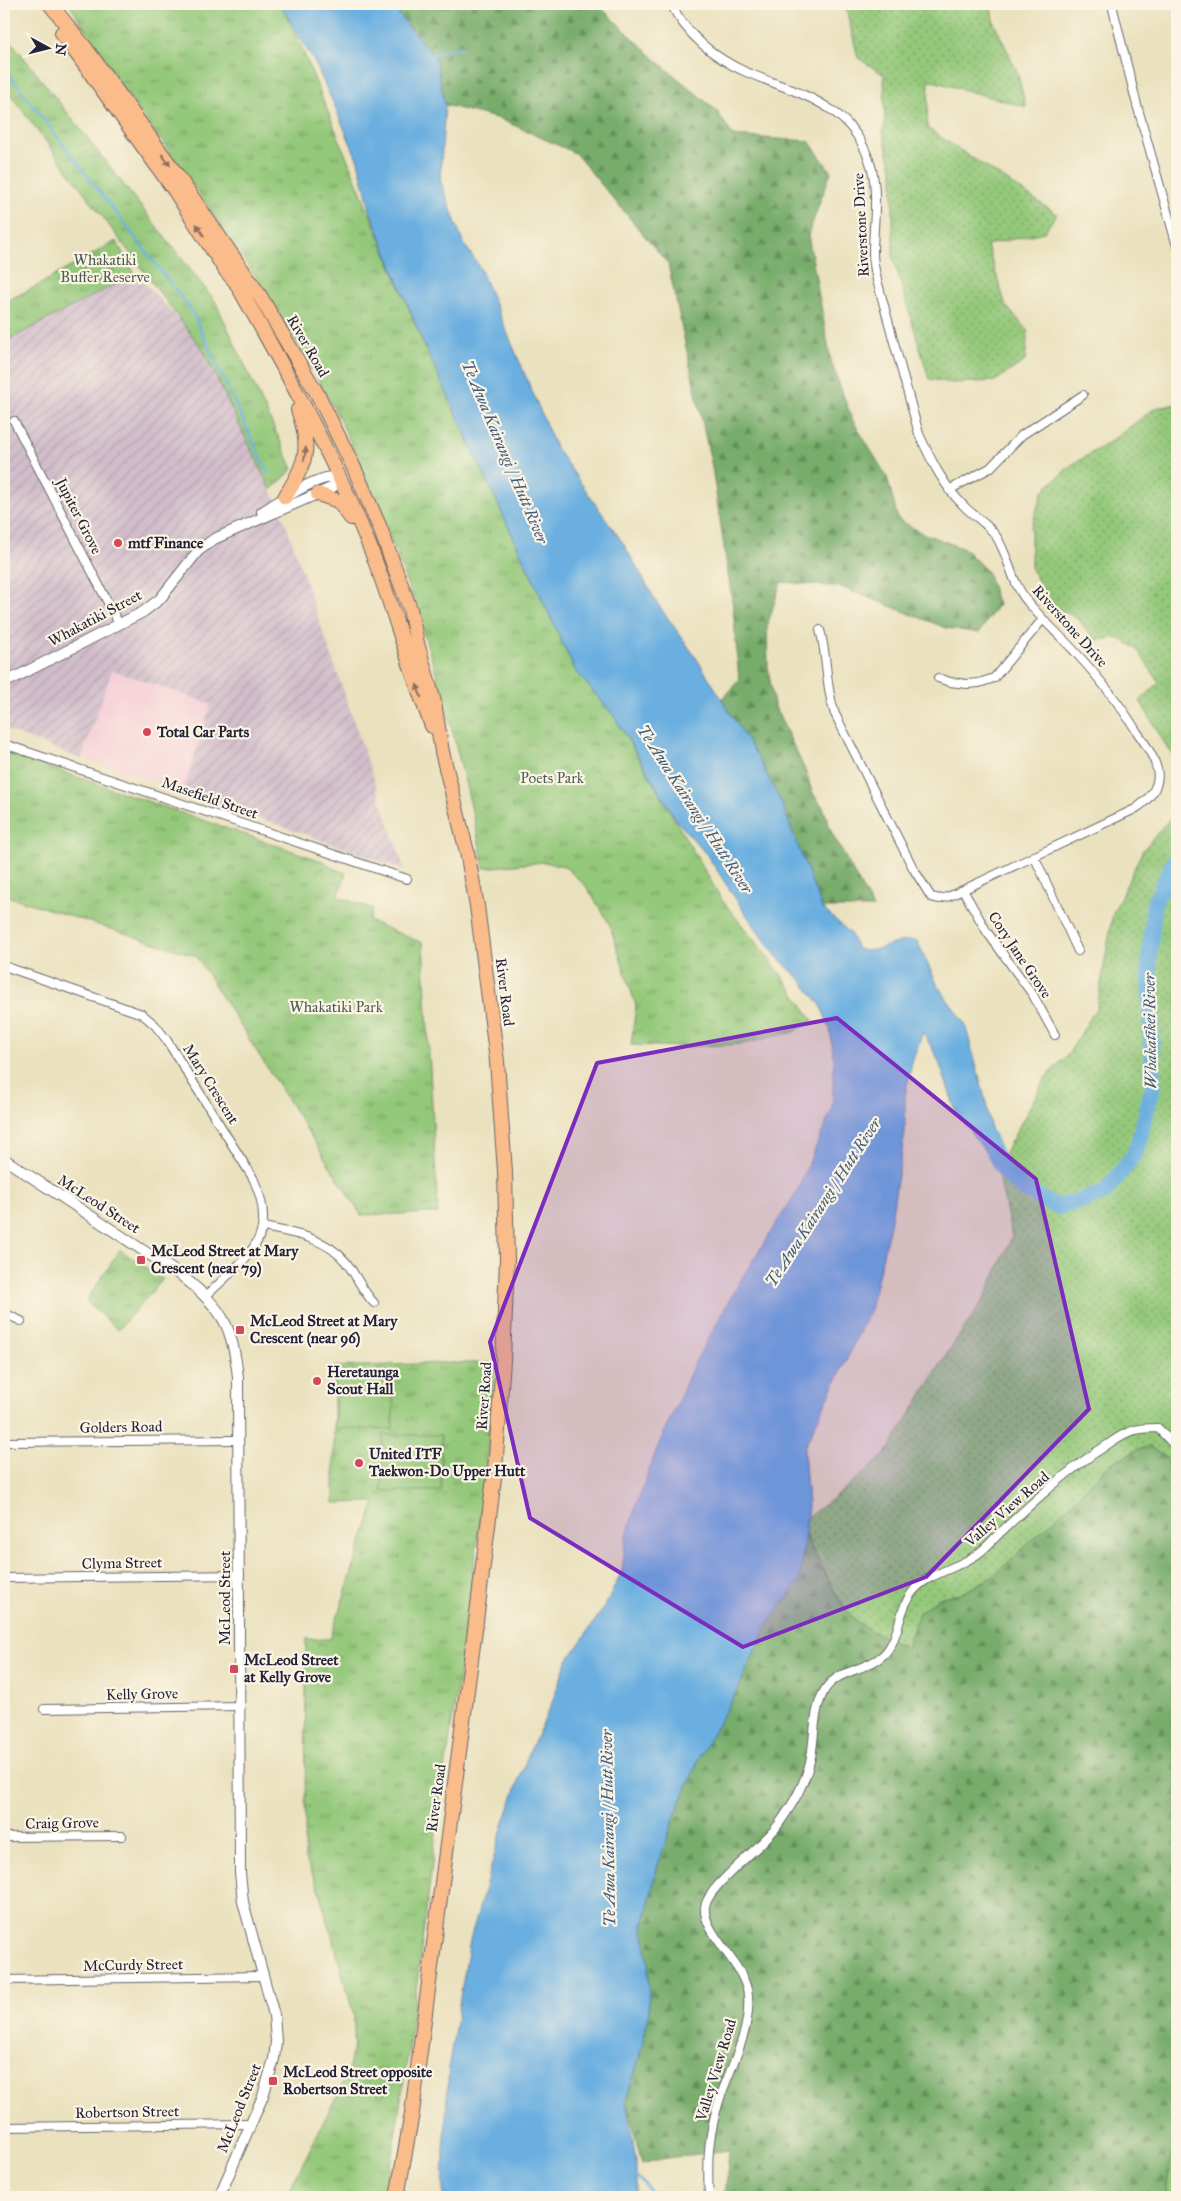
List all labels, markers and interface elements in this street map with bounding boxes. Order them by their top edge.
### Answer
north arrow [22,22,72,72]
text: N [51,43,70,57]
one-way arrow [161,153,171,167]
street label: Riverstone Drive [849,173,873,277]
one-way arrow [196,223,205,237]
park label: Whakatiki Buffer Reserve [60,251,150,286]
street label: River Road [283,312,333,381]
water label: Te Awa Kairangi / Hutt River [458,358,553,548]
one-way arrow [302,445,310,461]
street label: Jupiter Grove [50,473,106,558]
place label: mtf Finance [127,534,204,552]
marker: mtf Finance [112,537,124,549]
street label: Riverstone Drive [1028,581,1112,671]
street label: Whakatiki Street [45,585,145,650]
one-way arrow [415,683,422,698]
water label: Te Awa Kairangi / Hutt River [633,721,757,898]
place label: Total Car Parts [156,723,250,741]
marker: Total Car Parts [141,726,153,738]
park label: Poets Park [520,769,584,787]
street label: Masefield Street [160,773,261,823]
street label: Cory Jane Grove [984,908,1056,1002]
street label: River Road [492,957,518,1028]
water label: Whakatīkei River [1139,972,1161,1089]
park label: Whakatiki Park [289,998,383,1016]
street label: Mary Crescent [179,1041,243,1128]
water label: Te Awa Kairangi / Hutt River [761,1113,885,1290]
street label: McLeod Street [54,1171,144,1238]
place label: McLeod Street at Mary Crescent (near 79) [151,1242,299,1278]
marker: McLeod Street at Mary Crescent (near 79) [135,1254,147,1266]
place label: McLeod Street at Mary Crescent (near 96) [250,1312,398,1348]
marker: McLeod Street at Mary Crescent (near 96) [234,1324,246,1336]
street label: River Road [473,1361,495,1431]
place label: Heretaunga Scout Hall [327,1363,400,1398]
marker: Heretaunga Scout Hall [311,1375,323,1387]
street label: Golders Road [80,1417,163,1437]
place label: United ITF Taekwon-Do Upper Hutt [368,1445,526,1481]
marker: United ITF Taekwon-Do Upper Hutt [353,1457,365,1469]
street label: Valley View Road [960,1467,1053,1551]
street label: McLeod Street [216,1550,234,1645]
street label: Clyma Street [82,1553,163,1573]
place label: McLeod Street at Kelly Grove [244,1651,339,1687]
marker: McLeod Street at Kelly Grove [228,1663,240,1675]
street label: Kelly Grove [106,1684,178,1704]
water label: Te Awa Kairangi / Hutt River [597,1728,619,1927]
street label: River Road [422,1762,450,1833]
street label: Craig Grove [25,1813,99,1833]
street label: McCurdy Street [83,1955,184,1975]
street label: Valley View Road [692,2016,740,2124]
street label: McLeod Street [213,2060,265,2155]
place label: McLeod Street opposite Robertson Street [283,2063,433,2098]
marker: McLeod Street opposite Robertson Street [267,2075,279,2087]
street label: Robertson Street [75,2102,180,2122]

